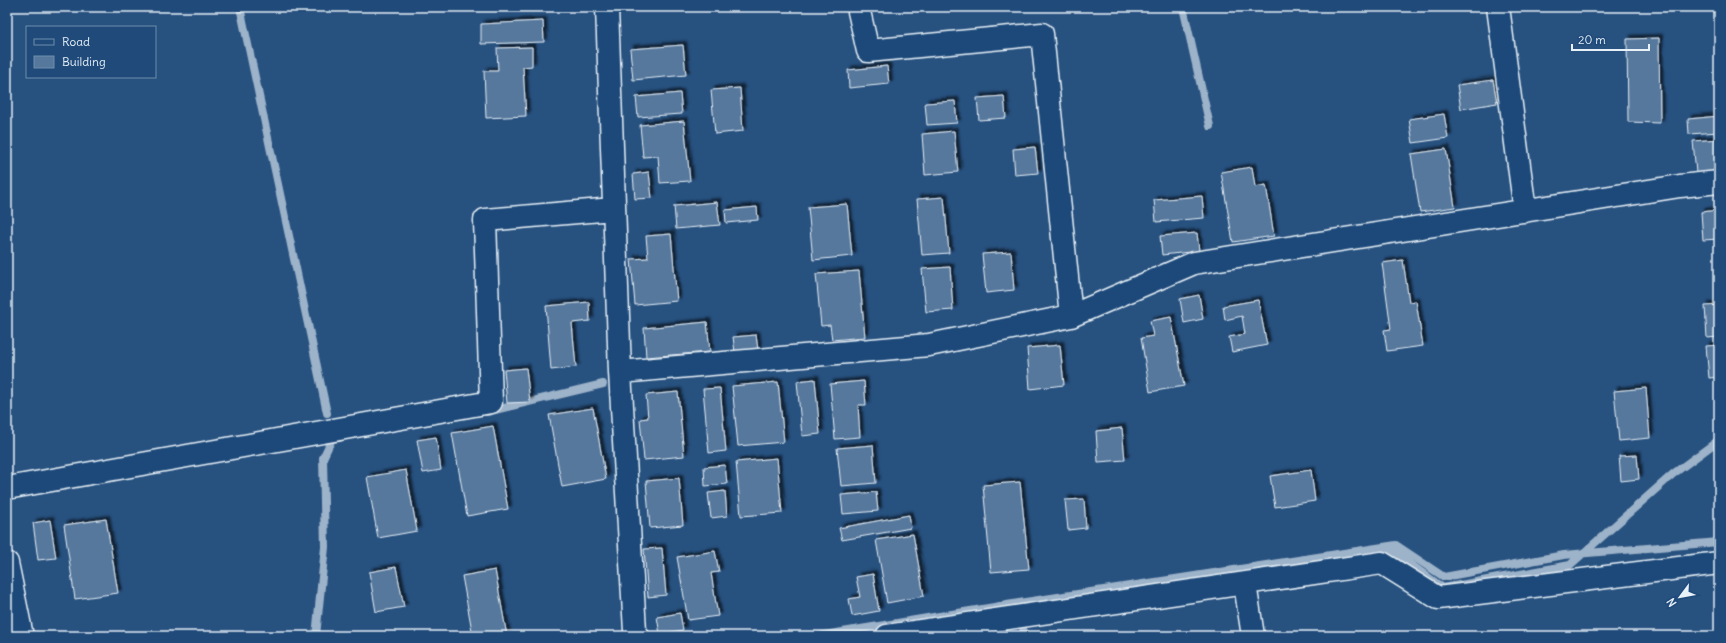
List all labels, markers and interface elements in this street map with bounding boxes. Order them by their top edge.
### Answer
legend [26,26,156,78]
scale bar [1572,26,1649,52]
text: 20 m [1578,32,1606,47]
text: Road [62,34,90,49]
text: Building [62,54,106,69]
north arrow [1660,577,1700,617]
text: N [1664,595,1679,609]

